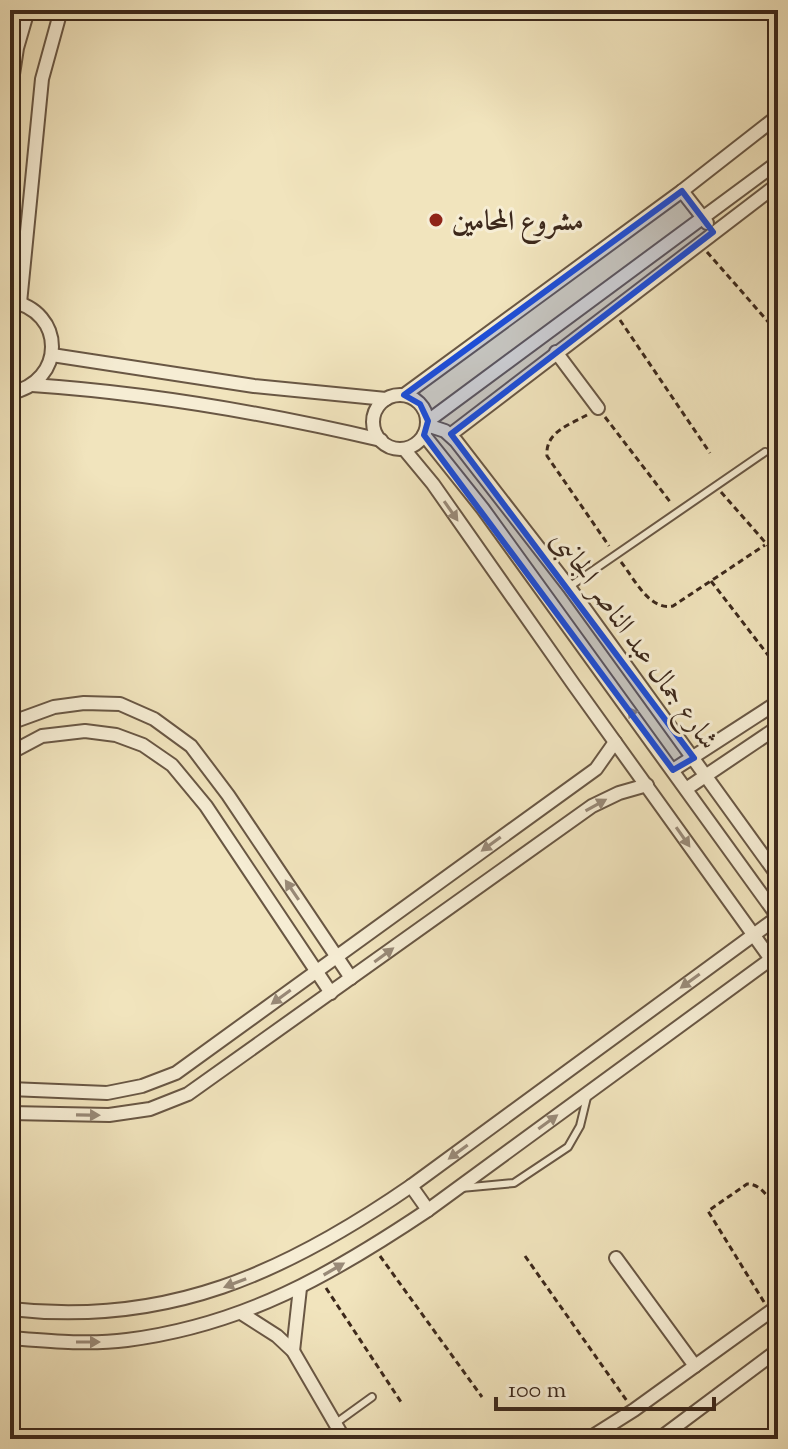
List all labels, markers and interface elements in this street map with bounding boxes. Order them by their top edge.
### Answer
place label: مشروع المحامين [452,203,584,244]
marker: مشروع المحامين [427,211,445,229]
one-way arrow [443,500,458,521]
street label: شارع جمال عبد الناصر الجانبى [539,523,727,759]
one-way arrow [627,707,643,728]
one-way arrow [585,798,607,812]
one-way arrow [675,826,690,847]
one-way arrow [481,836,502,851]
one-way arrow [285,880,300,901]
one-way arrow [373,947,395,963]
one-way arrow [679,973,701,989]
one-way arrow [271,989,292,1005]
one-way arrow [76,1109,101,1121]
one-way arrow [538,1115,559,1130]
one-way arrow [448,1143,468,1159]
one-way arrow [323,1262,345,1276]
one-way arrow [223,1277,247,1290]
one-way arrow [76,1336,101,1348]
scale bar [496,1361,714,1411]
text: 100 m [508,1374,566,1408]

